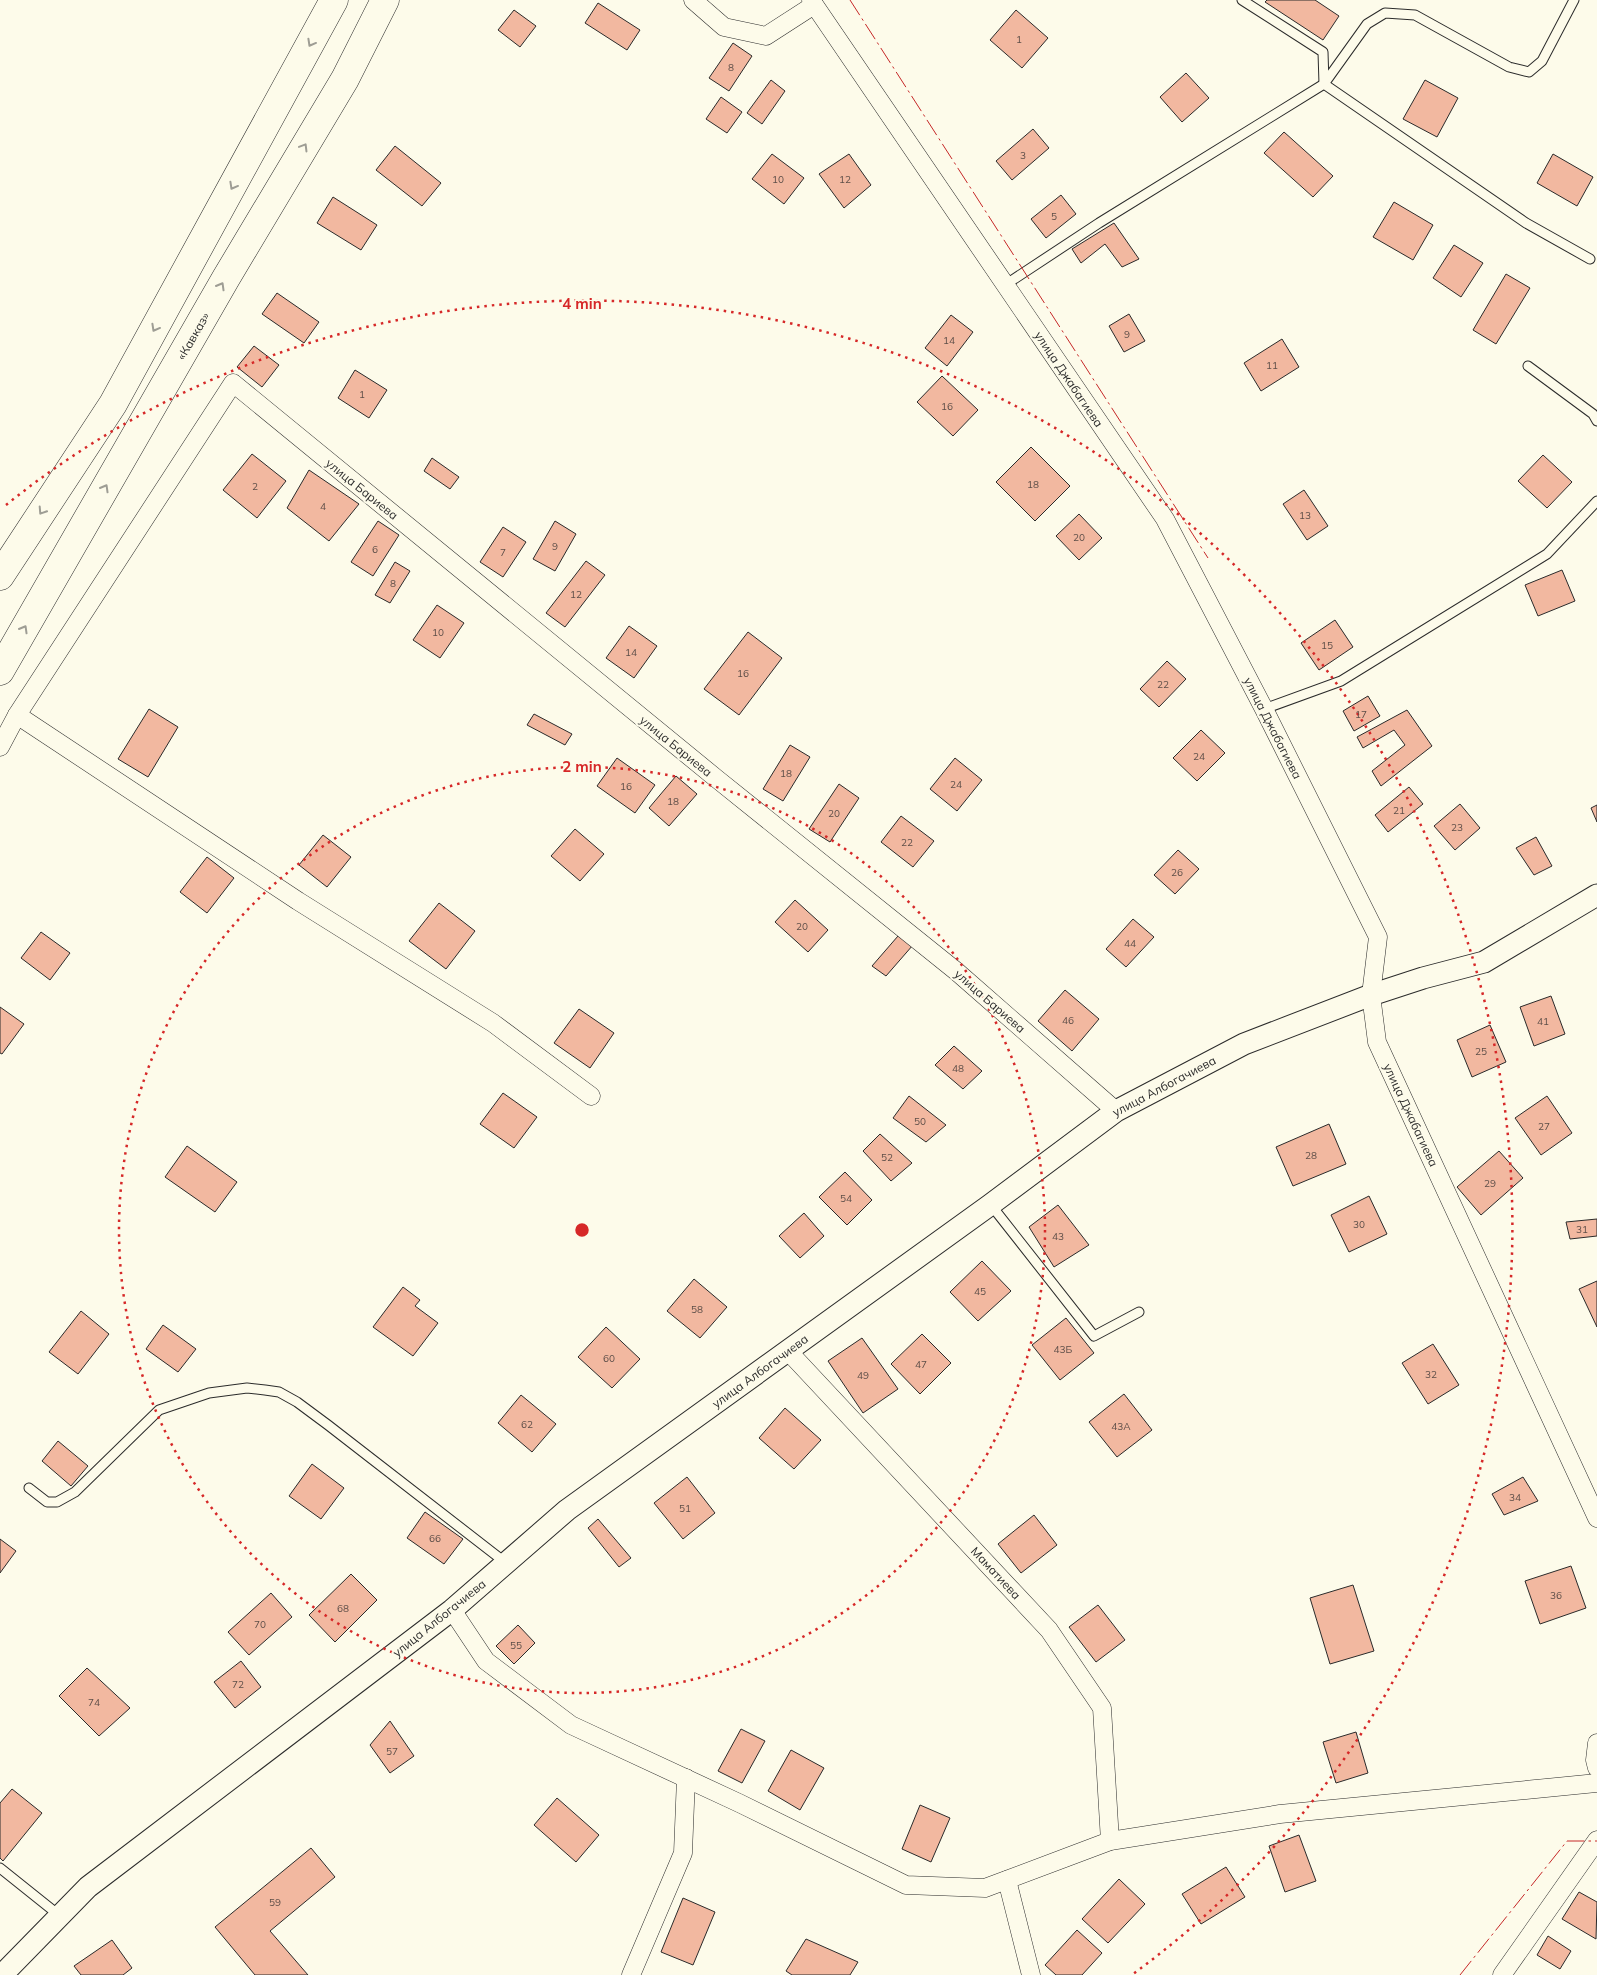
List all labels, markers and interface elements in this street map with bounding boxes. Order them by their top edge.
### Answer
house number: 1 [1016,33,1022,46]
one-way arrow [307,38,317,47]
house number: 8 [728,61,734,74]
one-way arrow [297,143,307,152]
house number: 3 [1020,149,1026,162]
house number: 10 [772,173,784,186]
house number: 12 [839,173,851,186]
one-way arrow [229,180,239,189]
house number: 5 [1051,210,1057,223]
one-way arrow [214,283,224,292]
text: 4 min [562,294,602,313]
street label: «Кавказ» [173,309,213,362]
one-way arrow [151,323,161,332]
street label: улица Джабагиева [1031,328,1107,430]
house number: 9 [1124,328,1130,341]
house number: 14 [943,334,955,347]
house number: 11 [1266,359,1278,372]
house number: 1 [359,388,365,401]
house number: 16 [941,400,953,413]
street label: улица Бариева [323,455,401,523]
house number: 18 [1027,478,1039,491]
house number: 2 [252,480,258,493]
one-way arrow [99,485,109,494]
house number: 4 [320,500,326,513]
one-way arrow [39,506,49,515]
house number: 13 [1299,509,1311,522]
house number: 20 [1073,531,1085,544]
house number: 9 [552,540,558,553]
house number: 6 [372,543,378,556]
house number: 7 [500,546,506,559]
house number: 8 [390,577,396,590]
house number: 12 [570,588,582,601]
one-way arrow [18,626,28,635]
house number: 10 [432,626,444,639]
house number: 15 [1321,639,1333,652]
house number: 14 [625,646,637,659]
house number: 16 [737,667,749,680]
street label: улица Джабагиева [1241,675,1305,781]
house number: 22 [1157,678,1169,691]
house number: 17 [1355,708,1367,721]
street label: улица Бариева [637,712,715,780]
house number: 24 [1193,750,1205,763]
text: 2 min [562,757,602,776]
house number: 18 [780,767,792,780]
house number: 24 [950,778,962,791]
house number: 16 [620,780,632,793]
house number: 18 [667,795,679,808]
house number: 21 [1393,804,1405,817]
house number: 20 [828,807,840,820]
house number: 23 [1451,821,1463,834]
house number: 22 [901,836,913,849]
house number: 26 [1171,866,1183,879]
house number: 20 [796,920,808,933]
house number: 44 [1124,937,1136,950]
street label: улица Бариева [952,966,1028,1036]
house number: 46 [1062,1014,1074,1027]
house number: 41 [1537,1015,1549,1028]
house number: 25 [1475,1045,1487,1058]
street label: улица Албогачиева [1110,1052,1218,1120]
street label: улица Джабагиева [1380,1061,1442,1169]
house number: 48 [952,1062,964,1075]
house number: 50 [914,1115,926,1128]
house number: 27 [1538,1120,1550,1133]
house number: 28 [1305,1149,1317,1162]
house number: 52 [881,1151,893,1164]
house number: 29 [1484,1177,1496,1190]
house number: 54 [840,1192,852,1205]
house number: 30 [1353,1218,1365,1231]
centre of rings [573,1221,591,1239]
house number: 31 [1576,1223,1588,1236]
house number: 43 [1052,1230,1064,1243]
house number: 45 [974,1285,986,1298]
house number: 58 [691,1303,703,1316]
street label: улица Албогачиева [709,1331,811,1411]
house number: 43Б [1054,1343,1073,1356]
house number: 60 [603,1352,615,1365]
house number: 47 [915,1358,927,1371]
house number: 32 [1425,1368,1437,1381]
house number: 49 [857,1369,869,1382]
house number: 62 [521,1418,533,1431]
house number: 43А [1111,1420,1131,1433]
house number: 34 [1509,1491,1521,1504]
house number: 51 [679,1502,691,1515]
house number: 66 [429,1532,441,1545]
street label: Маматиева [968,1544,1024,1602]
street label: улица Албогачиева [390,1576,488,1660]
house number: 36 [1550,1589,1562,1602]
house number: 68 [337,1602,349,1615]
house number: 70 [254,1618,266,1631]
house number: 55 [510,1639,522,1652]
house number: 72 [232,1678,244,1691]
house number: 74 [88,1696,100,1709]
house number: 57 [386,1745,398,1758]
house number: 59 [269,1896,281,1909]

